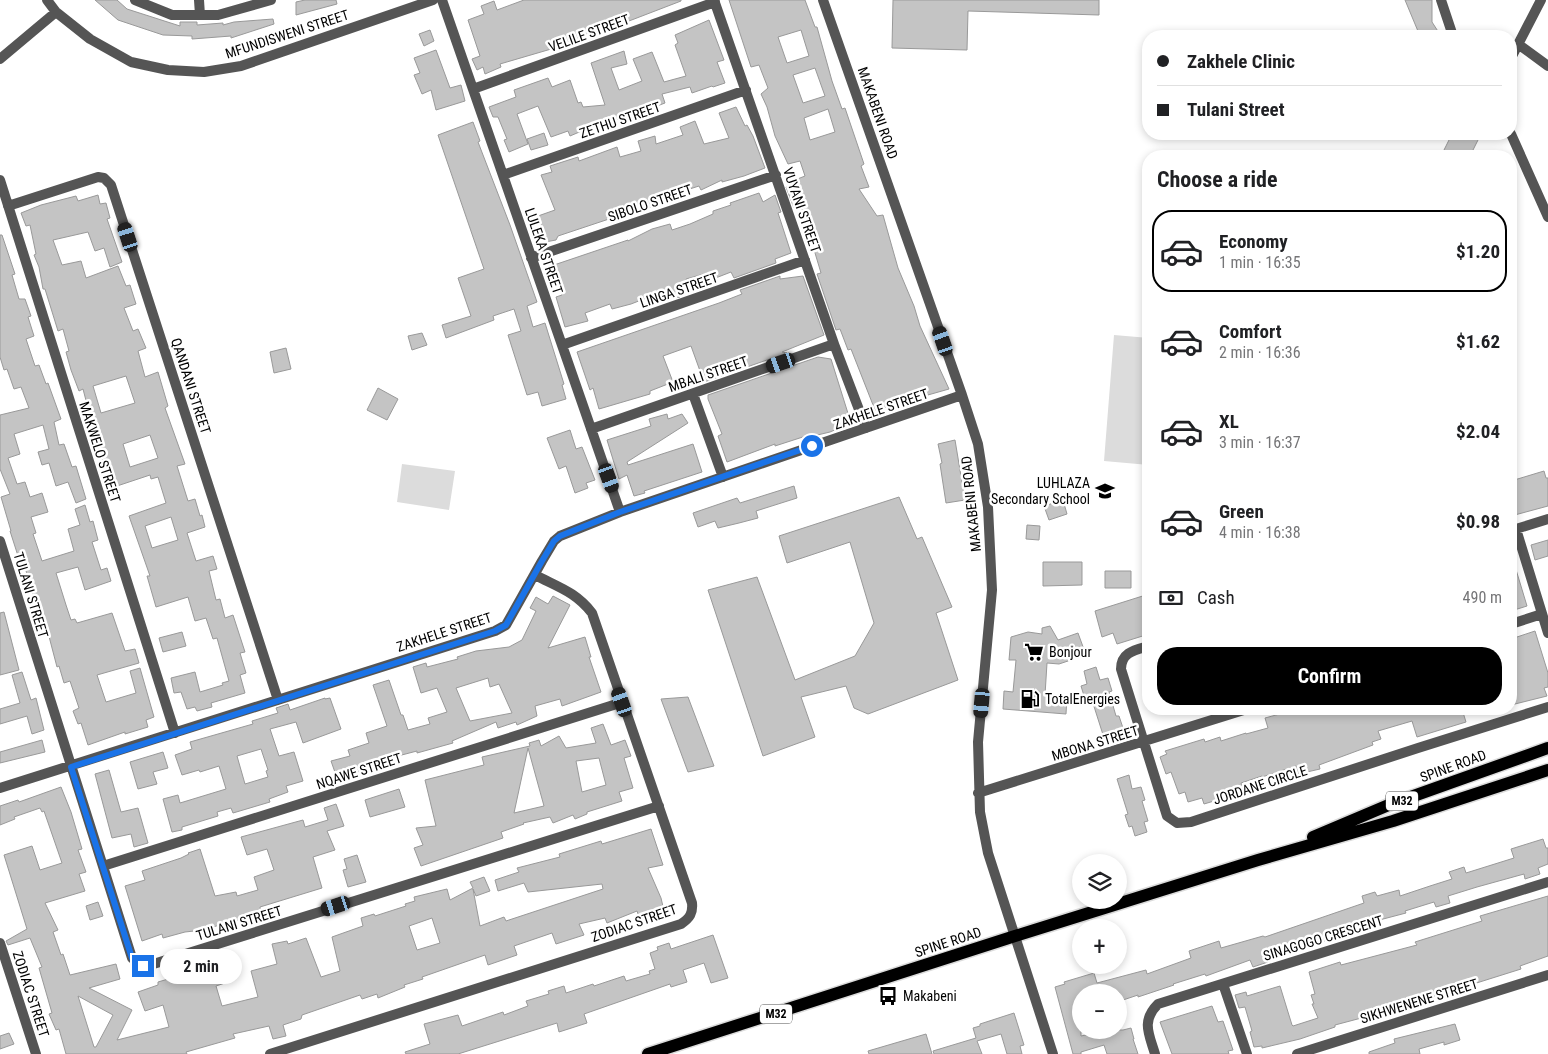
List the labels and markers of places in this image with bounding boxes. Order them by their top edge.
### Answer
place label: LUHLAZA Secondary School [991,475,1090,507]
school or university icon: LUHLAZA Secondary School [1094,480,1116,502]
supermarket icon: Bonjour [1023,641,1045,663]
place label: Bonjour [1049,644,1092,660]
fuel station icon: TotalEnergies [1019,688,1041,710]
place label: TotalEnergies [1045,691,1120,707]
bus stop icon: Makabeni [877,985,899,1007]
place label: Makabeni [903,988,957,1004]

